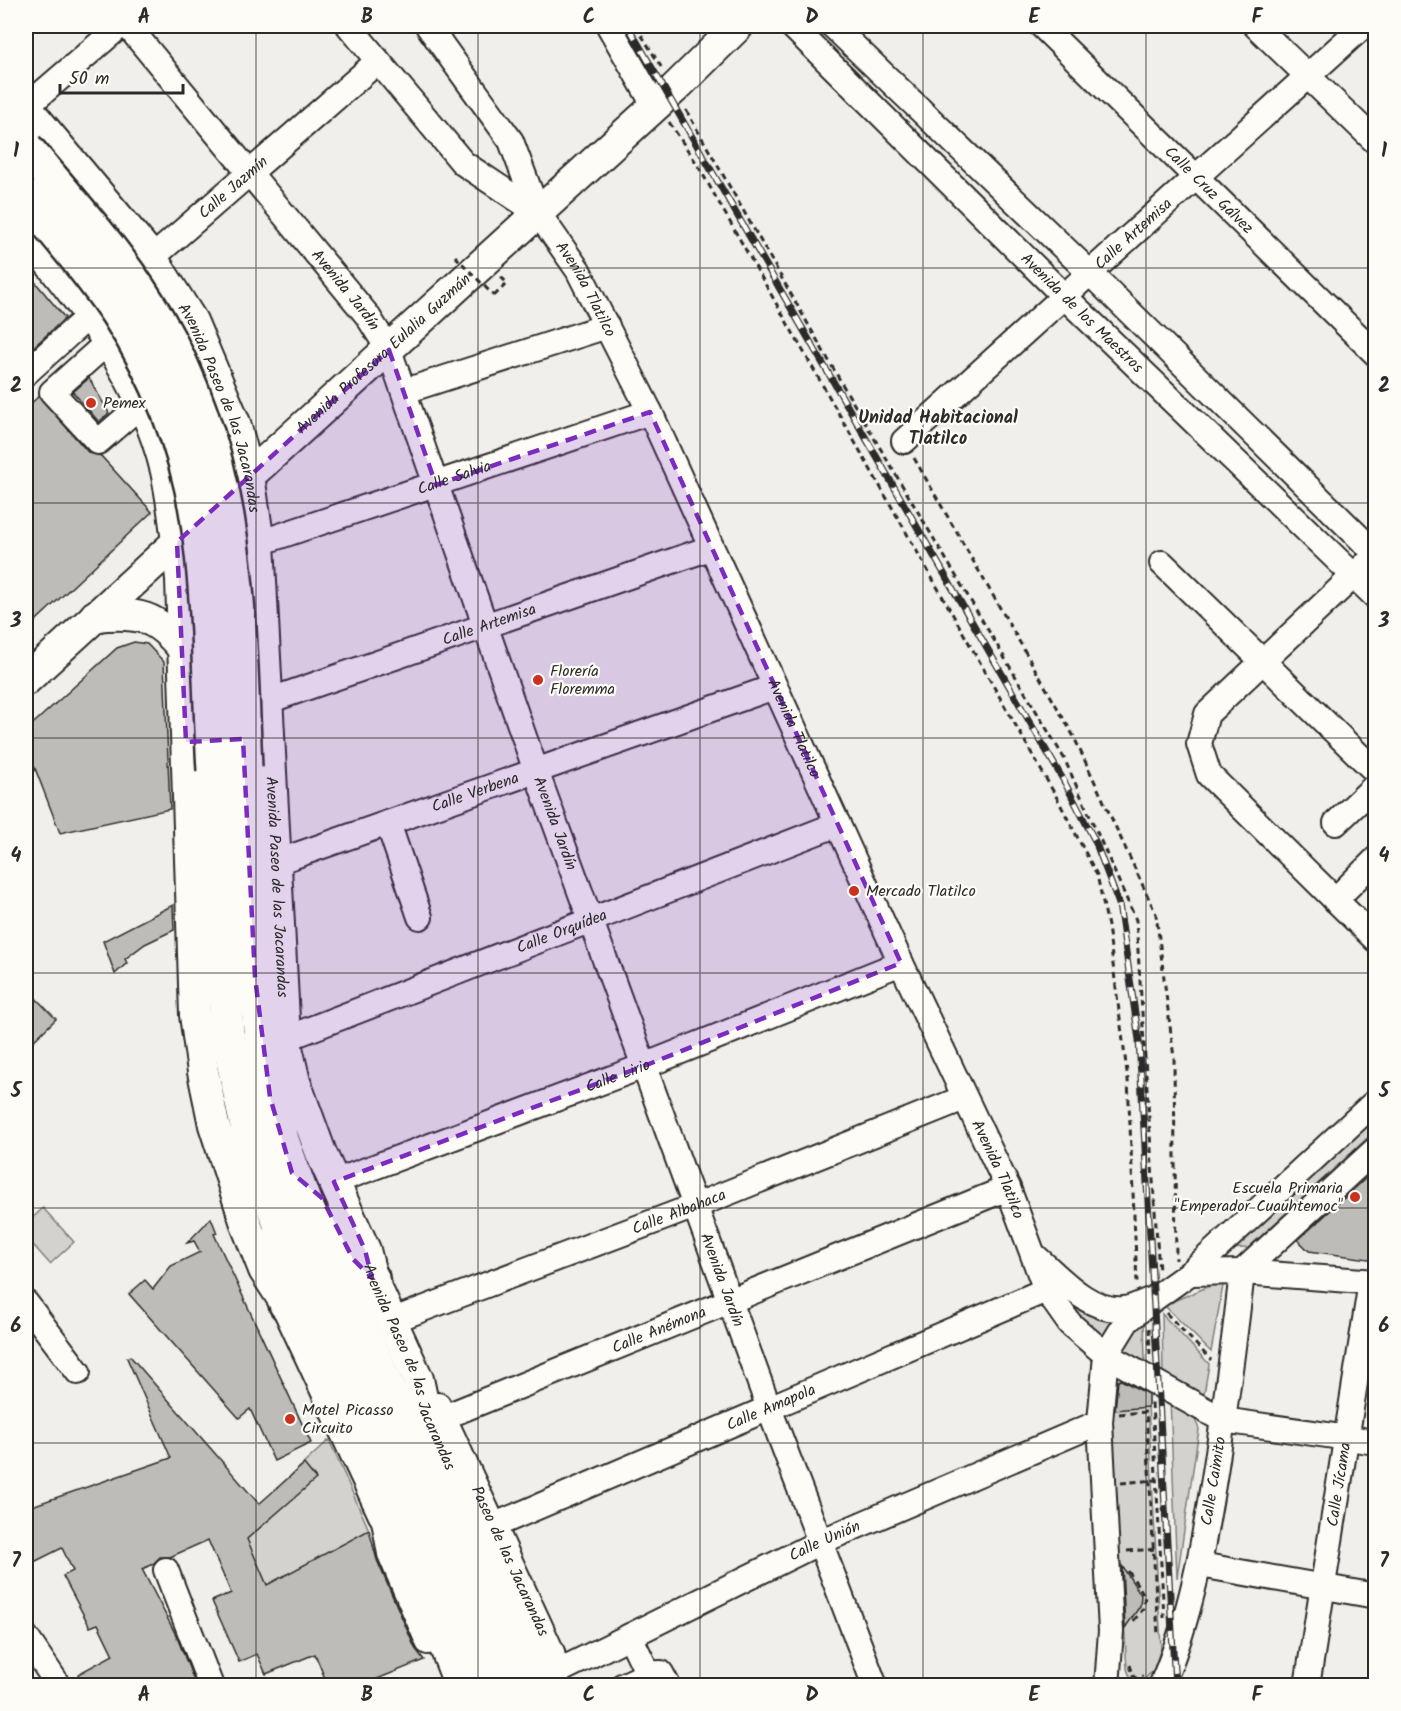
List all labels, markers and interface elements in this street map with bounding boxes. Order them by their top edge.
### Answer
text: A [138,2,150,34]
text: B [361,2,373,34]
text: C [583,2,595,34]
text: D [805,2,819,34]
text: E [1028,2,1040,34]
text: F [1252,2,1264,34]
scale bar [60,57,183,95]
text: 50 m [69,65,109,94]
text: 1 [13,136,19,168]
text: 1 [1381,136,1387,168]
street label: Calle Cruz Gálvez [1158,140,1259,240]
street label: Calle Jazmín [193,150,274,225]
street label: Calle Artemisa [1089,192,1178,276]
street label: Avenida Tlatilco [549,236,623,341]
street label: Avenida Jardín [305,244,386,335]
street label: Avenida de los Maestros [1015,247,1150,379]
street label: Avenida Profesora Eulalia Guzmán [290,267,477,440]
street label: Avenida Paseo de las Jacarandas [171,298,267,515]
text: 2 [10,371,22,403]
text: 2 [1378,371,1390,403]
place label: Pemex [103,391,147,416]
marker: Pemex [84,396,98,410]
district label: Unidad Habitacional Tlatilco [858,404,1018,454]
street label: Calle Salvia [414,454,495,502]
street label: Calle Artemisa [439,597,539,652]
text: 3 [10,606,22,638]
text: 3 [1378,606,1390,638]
place label: Florería Floremma [550,659,615,702]
marker: Florería Floremma [531,673,545,687]
street label: Avenida Tlatilco [761,675,827,782]
street label: Calle Verbena [428,765,522,819]
street label: Avenida Jardín [526,773,584,874]
street label: Avenida Paseo de las Jacarandas [259,776,295,998]
text: 4 [11,841,22,873]
text: 4 [1379,841,1390,873]
place label: Mercado Tlatilco [866,879,976,904]
marker: Mercado Tlatilco [847,884,861,898]
street label: Calle Orquídea [513,902,611,960]
street label: Calle Lirio [582,1052,654,1099]
text: 5 [10,1076,23,1108]
text: 5 [1378,1076,1391,1108]
street label: Avenida Tlatilco [965,1116,1031,1222]
place label: Escuela Primaria "Emperador Cuauhtemoc" [1174,1176,1344,1219]
street label: Calle Albahaca [628,1182,730,1241]
marker: Escuela Primaria "Emperador Cuauhtemoc" [1348,1190,1362,1204]
street label: Avenida Jardín [693,1229,751,1330]
street label: Avenida Paseo de las Jacarandas [356,1261,462,1474]
street label: Calle Anémona [608,1299,710,1360]
text: 6 [11,1311,22,1343]
text: 6 [1379,1311,1390,1343]
street label: Calle Amapola [722,1377,820,1437]
place label: Motel Picasso Circuito [302,1398,394,1441]
marker: Motel Picasso Circuito [283,1412,297,1426]
street label: Calle Caimito [1194,1435,1233,1528]
street label: Calle Jícama [1320,1441,1358,1528]
street label: Paseo de las Jacarandas [464,1482,556,1641]
street label: Calle Unión [784,1514,864,1568]
text: 7 [11,1546,21,1578]
text: 7 [1379,1546,1389,1578]
text: A [138,1680,150,1711]
text: B [361,1680,373,1711]
text: C [583,1680,595,1711]
text: D [805,1680,819,1711]
text: E [1028,1680,1040,1711]
text: F [1252,1680,1264,1711]

